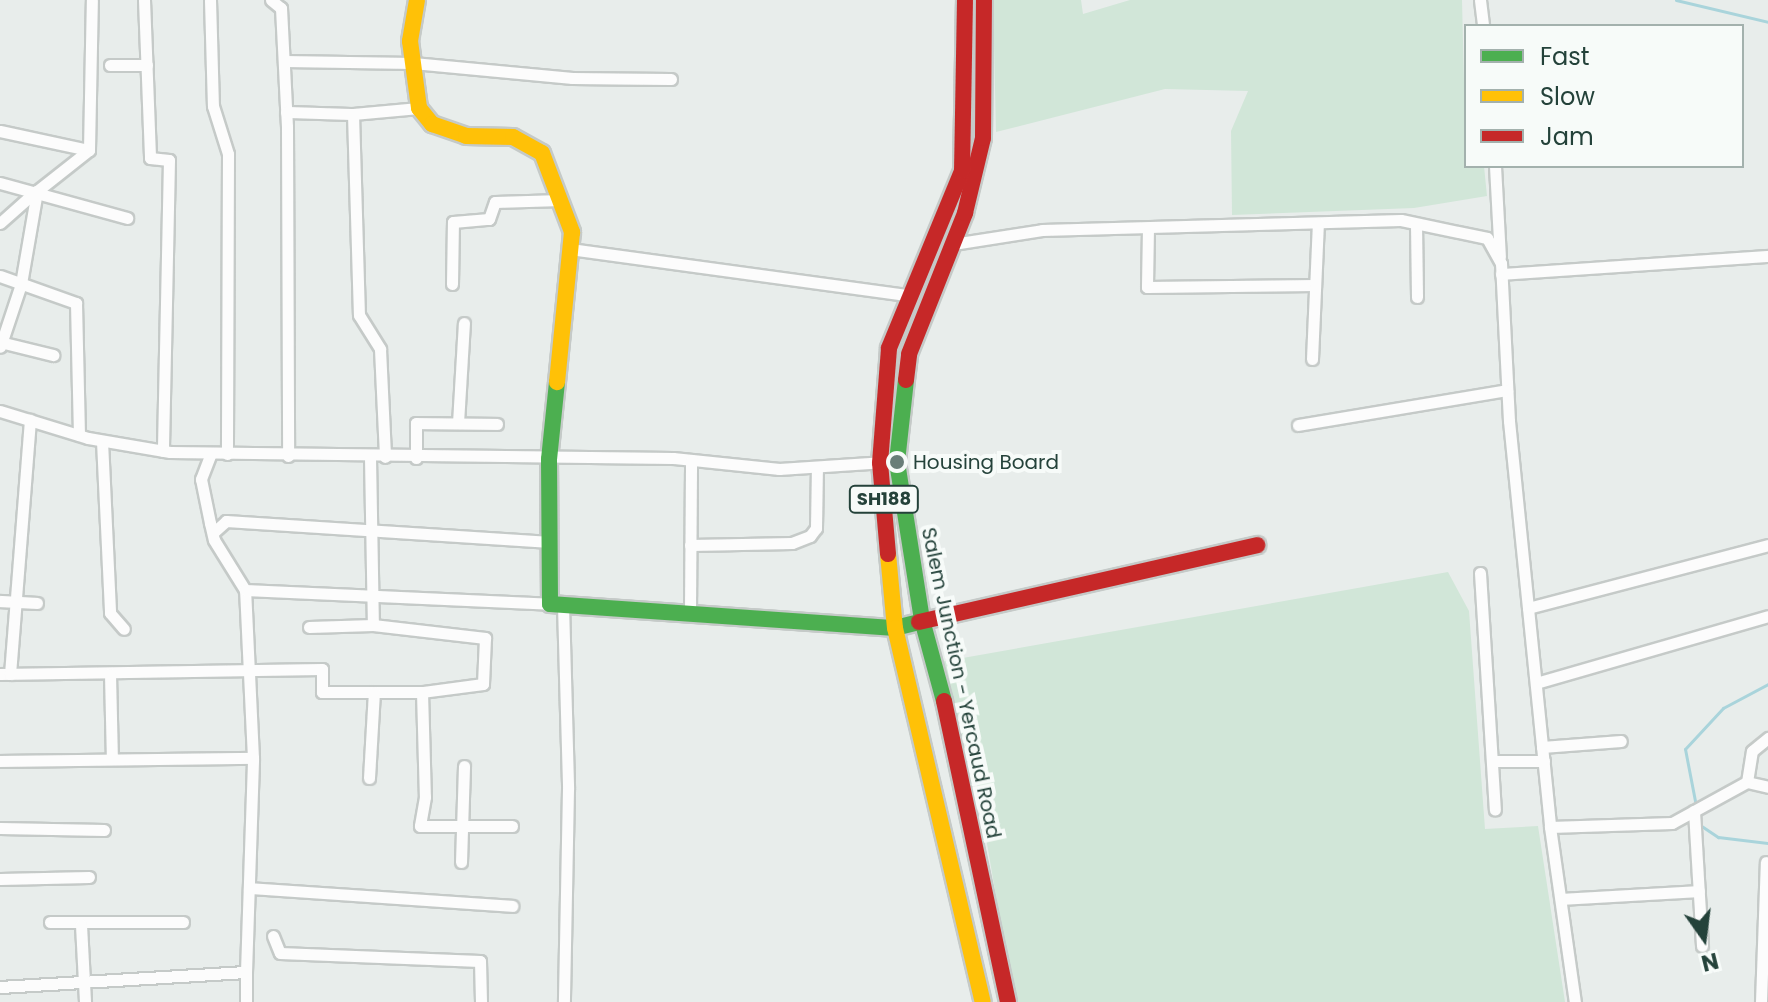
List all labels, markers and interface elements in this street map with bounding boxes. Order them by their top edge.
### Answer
legend [1464,24,1744,168]
text: Fast [1540,40,1590,73]
text: Slow [1540,80,1595,113]
text: Jam [1540,120,1594,153]
place label: Housing Board [913,450,1059,474]
marker: Housing Board [888,453,906,471]
road number: SH188 [848,485,920,513]
street label: Salem Junction - Yercaud Road [916,525,1006,841]
north arrow [1664,898,1744,978]
text: N [1698,945,1722,979]

